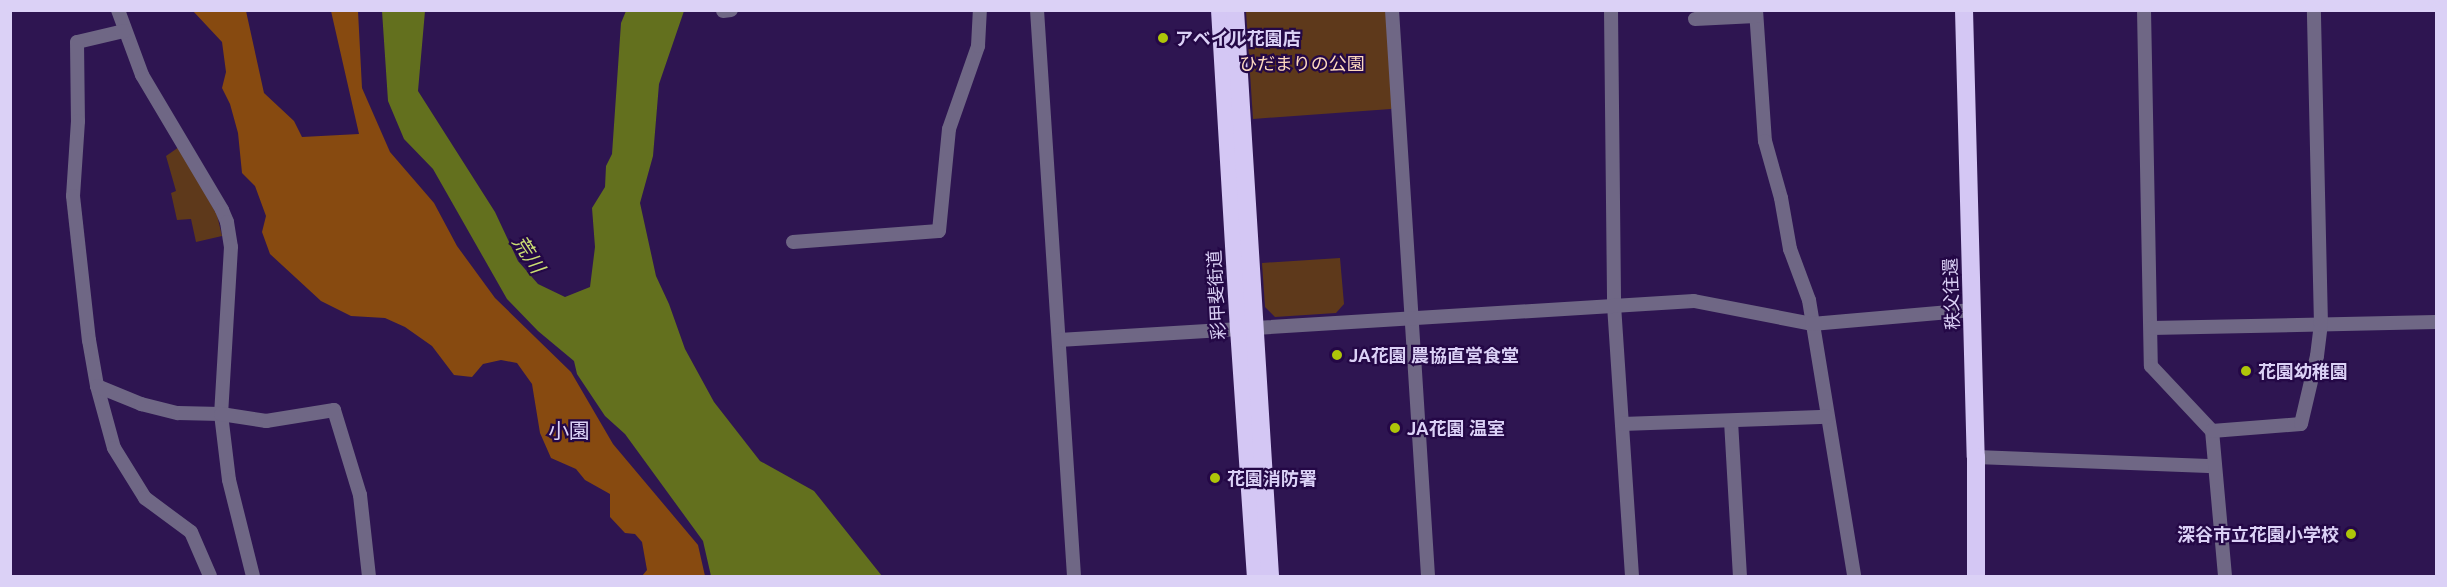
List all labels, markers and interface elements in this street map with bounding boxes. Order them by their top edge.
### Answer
place label: アベイル花園店 [1175,27,1301,49]
marker: アベイル花園店 [1156,31,1170,45]
park label: ひだまりの公園 [1239,52,1365,74]
water label: 荒川 [508,231,550,277]
street label: 彩甲斐街道 [1203,249,1229,341]
street label: 秩父往還 [1939,258,1963,330]
place label: JA花園 農協直営食堂 [1349,344,1519,366]
marker: JA花園 農協直営食堂 [1330,348,1344,362]
place label: 花園幼稚園 [2258,360,2348,382]
marker: 花園幼稚園 [2239,364,2253,378]
district label: 小園 [548,417,590,443]
place label: JA花園 温室 [1407,417,1505,439]
marker: JA花園 温室 [1388,421,1402,435]
place label: 花園消防署 [1227,467,1317,489]
marker: 花園消防署 [1208,471,1222,485]
place label: 深谷市立花園小学校 [2177,523,2339,545]
marker: 深谷市立花園小学校 [2344,527,2358,541]

